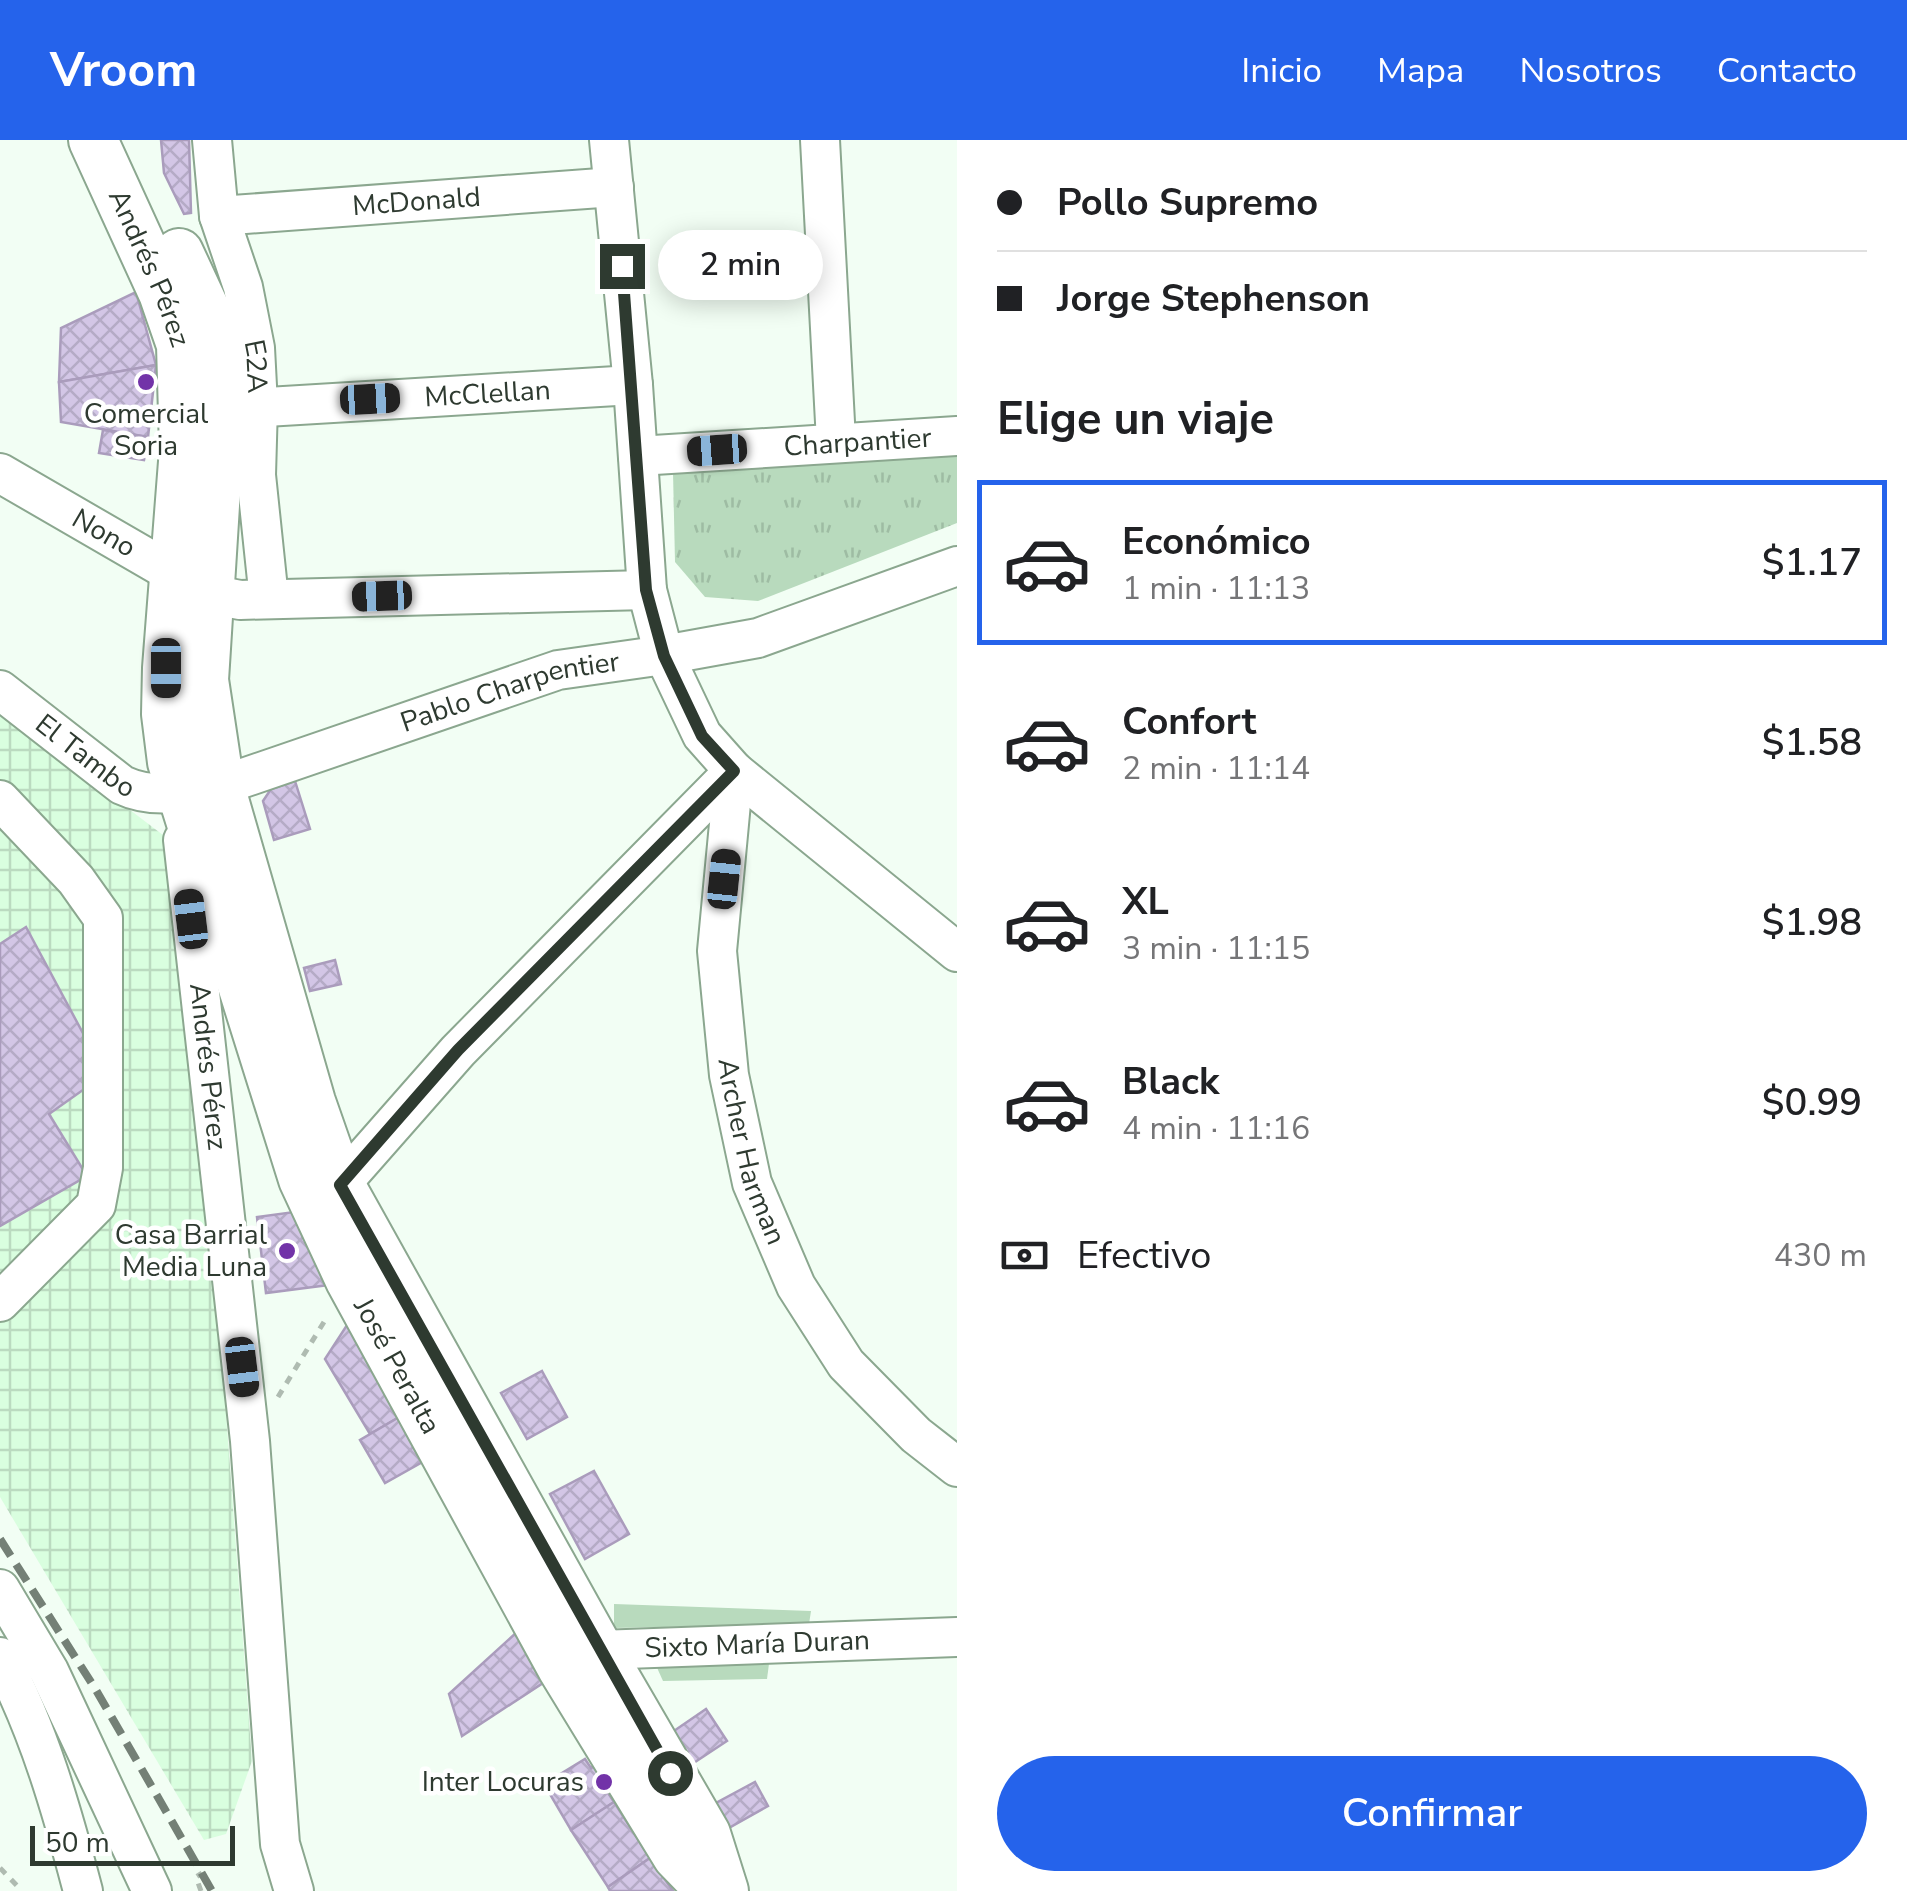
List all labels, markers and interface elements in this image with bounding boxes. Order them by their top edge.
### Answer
text: Vroom [50,37,197,103]
text: Inicio [1241,47,1322,94]
text: Mapa [1377,47,1464,94]
text: Nosotros [1519,47,1662,94]
text: Contacto [1717,47,1857,94]
text: Pollo Supremo [1057,177,1318,228]
street label: McDonald [351,178,482,225]
street label: Andrés Pérez [99,183,199,352]
callout: 2 min [657,231,822,301]
text: 2 min [700,243,781,286]
route end [600,244,645,289]
text: Jorge Stephenson [1057,273,1370,324]
street label: E2A [235,336,276,394]
marker: Comercial Soria [135,371,157,393]
street label: McClellan [423,371,552,416]
car [339,382,401,416]
text: Elige un viaje [997,389,1274,450]
place label: Comercial Soria [84,395,209,465]
street label: Charpantier [783,419,933,466]
car [686,433,748,467]
street label: Nono [65,500,143,567]
text: Económico [1122,516,1311,567]
icon: car [1002,518,1092,608]
text: $1.17 [1762,537,1862,588]
text: 1 min · 11:13 [1122,567,1310,610]
car [351,580,413,612]
car [151,638,181,698]
street label: Pablo Charpentier [395,643,622,742]
text: Confort [1122,696,1256,747]
icon: car [1002,698,1092,788]
street label: El Tambo [27,705,140,807]
text: $1.58 [1762,717,1862,768]
text: 2 min · 11:14 [1122,747,1310,790]
car [706,848,742,910]
text: XL [1122,876,1169,927]
icon: car [1002,878,1092,968]
car [172,887,210,951]
text: $1.98 [1762,897,1862,948]
text: 3 min · 11:15 [1122,927,1310,970]
street label: Andrés Pérez [180,981,236,1152]
text: Black [1122,1056,1219,1107]
street label: Archer Harman [709,1057,795,1251]
icon: car [1002,1058,1092,1148]
text: $0.99 [1762,1077,1862,1128]
text: 4 min · 11:16 [1122,1107,1310,1150]
place label: Casa Barrial Media Luna [115,1216,268,1286]
icon: cash [997,1228,1052,1283]
text: Efectivo [1077,1230,1211,1281]
text: 430 m [1774,1234,1867,1277]
marker: Casa Barrial Media Luna [276,1240,298,1262]
street label: José Peralta [344,1290,450,1441]
car [223,1335,261,1399]
street label: Sixto María Duran [644,1621,871,1667]
route start [648,1751,693,1796]
button: Confirmar [997,1756,1867,1871]
place label: Inter Locuras [422,1763,584,1801]
marker: Inter Locuras [593,1771,615,1793]
scale bar [30,1821,235,1866]
text: 50 m [45,1824,110,1862]

